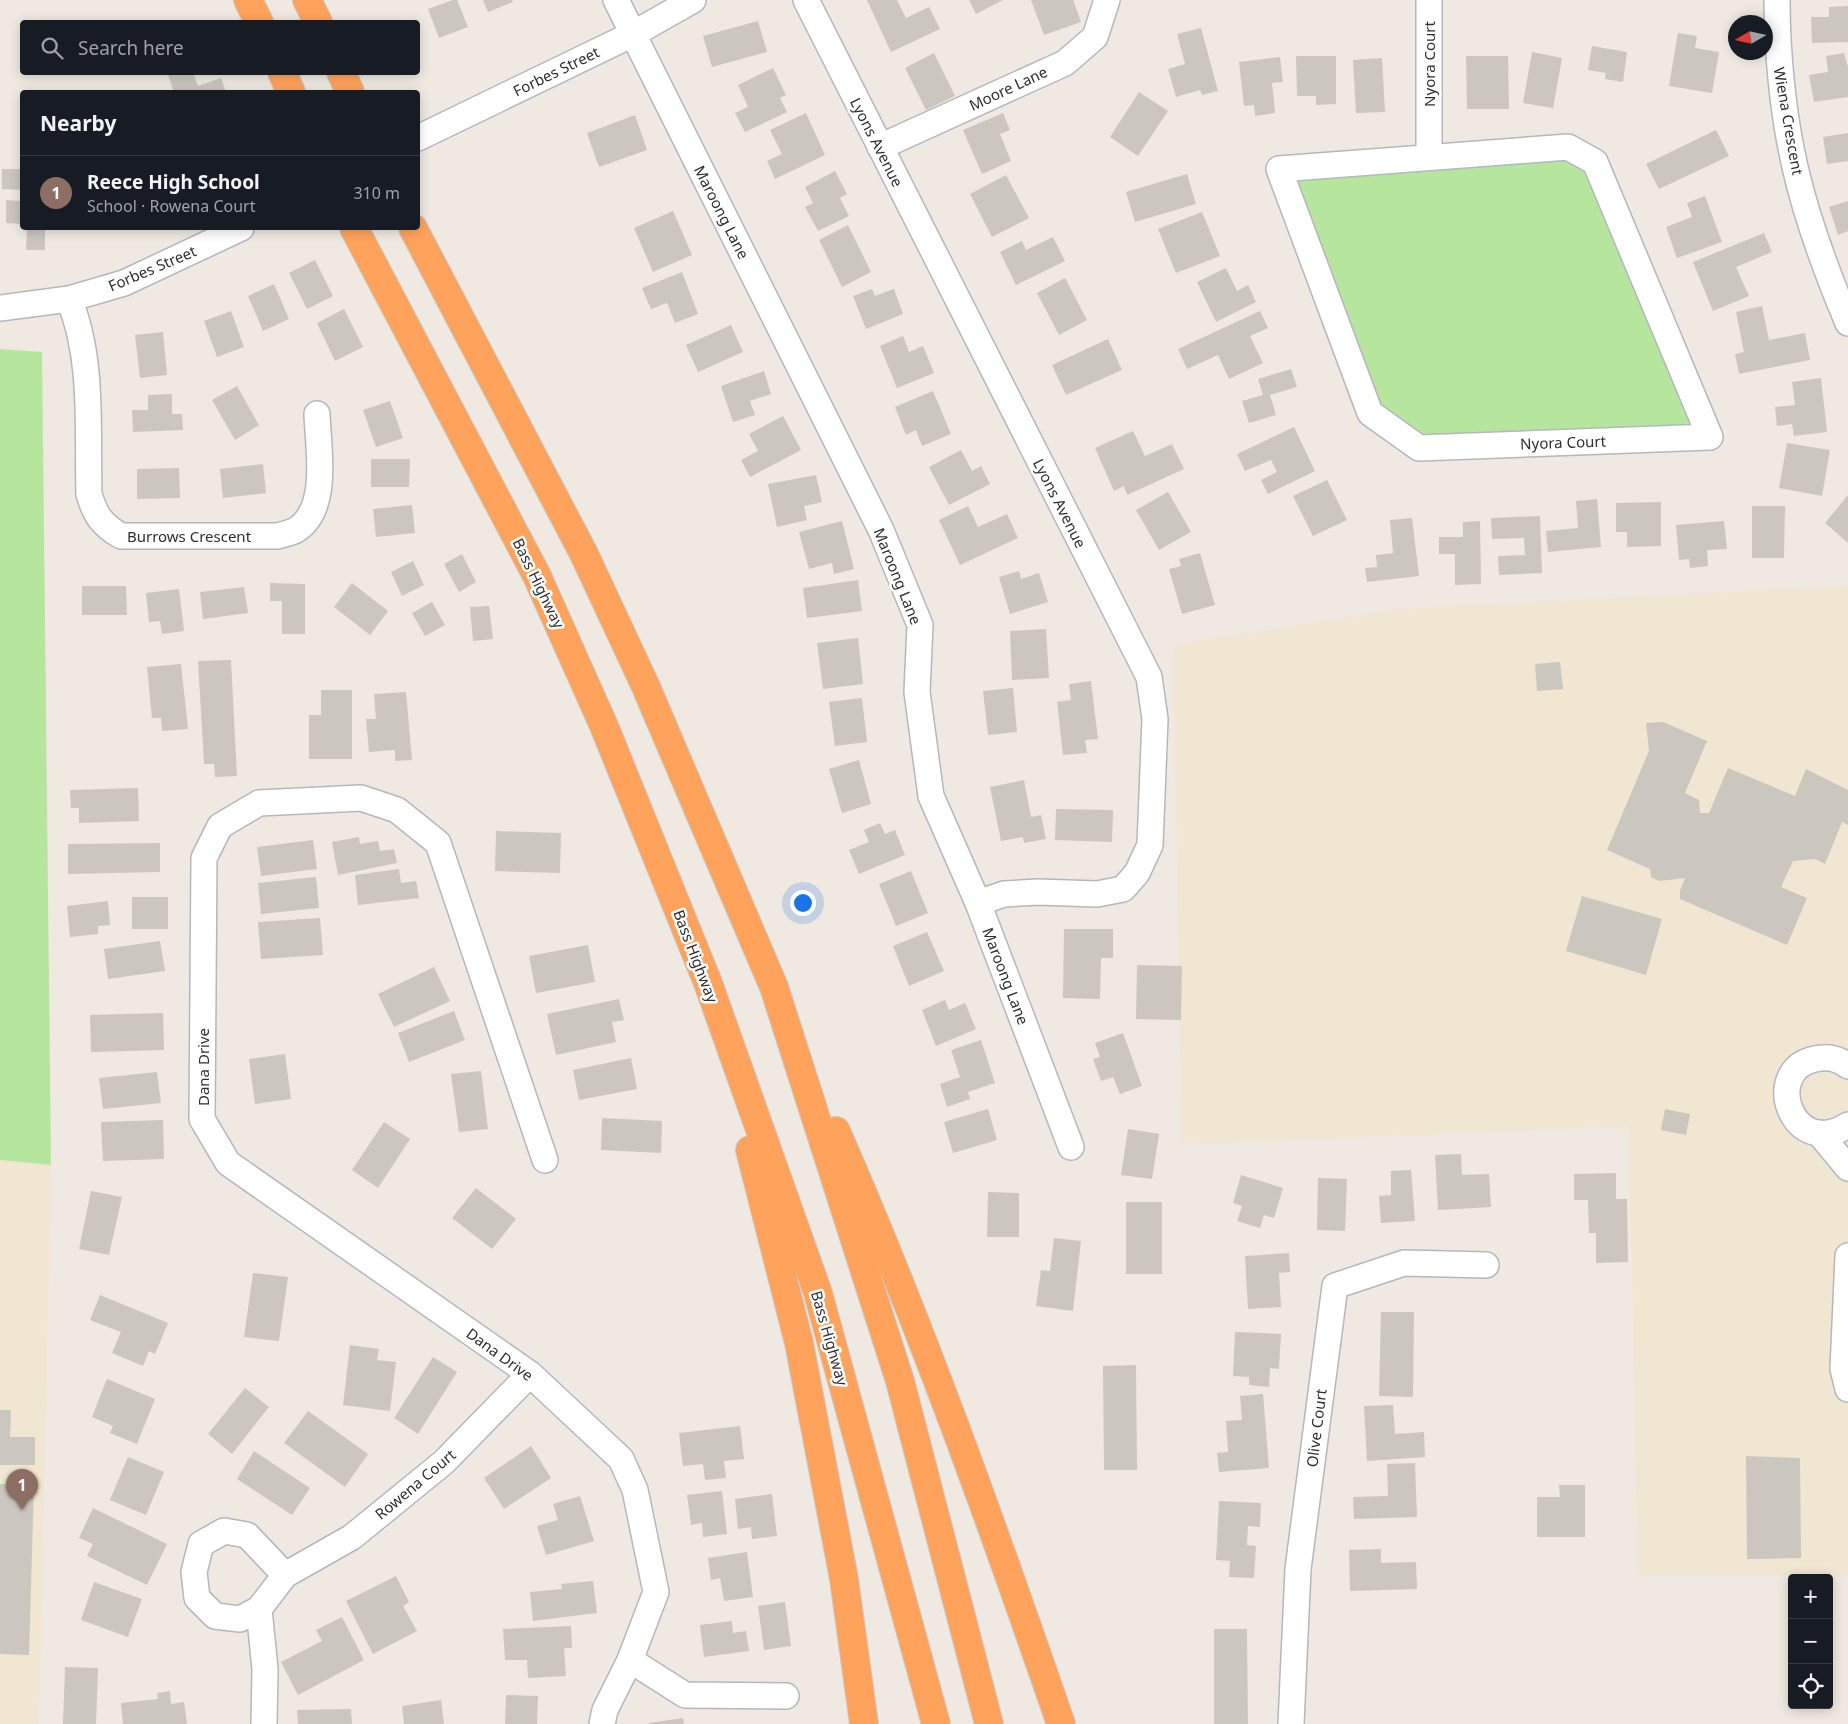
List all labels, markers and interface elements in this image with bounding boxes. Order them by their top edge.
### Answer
north arrow [1728,15,1773,60]
search box [20,20,420,75]
street label: Nyora Court [1419,21,1439,107]
icon: search [38,34,66,62]
text: Search here [78,35,184,61]
street label: Forbes Street [509,41,603,101]
street label: Moore Lane [966,61,1050,115]
street label: Wiena Crescent [1770,65,1808,177]
street label: Lyons Avenue [846,94,908,190]
text: Nearby [40,109,116,137]
street label: Maroong Lane [690,162,754,262]
text: Reece High School [87,169,260,195]
text: 1 [51,182,61,204]
text: 310 m [353,182,400,204]
text: School · Rowena Court [87,195,255,217]
street label: Forbes Street [105,240,200,296]
street label: Nyora Court [1520,430,1607,453]
street label: Lyons Avenue [1029,455,1091,551]
street label: Maroong Lane [870,525,926,627]
street label: Burrows Crescent [127,526,252,546]
street label: Bass Highway [509,535,570,632]
your location [790,890,816,916]
street label: Bass Highway [669,907,723,1006]
street label: Maroong Lane [978,925,1034,1027]
street label: Dana Drive [193,1028,213,1106]
street label: Bass Highway [807,1288,853,1388]
street label: Dana Drive [463,1323,537,1385]
street label: Olive Court [1301,1387,1331,1468]
street label: Rowena Court [371,1444,460,1524]
pin: 1 [6,1469,38,1510]
map controls [1788,1574,1833,1709]
button: + [1788,1574,1833,1619]
button: − [1788,1619,1833,1664]
button: locate [1788,1664,1833,1709]

